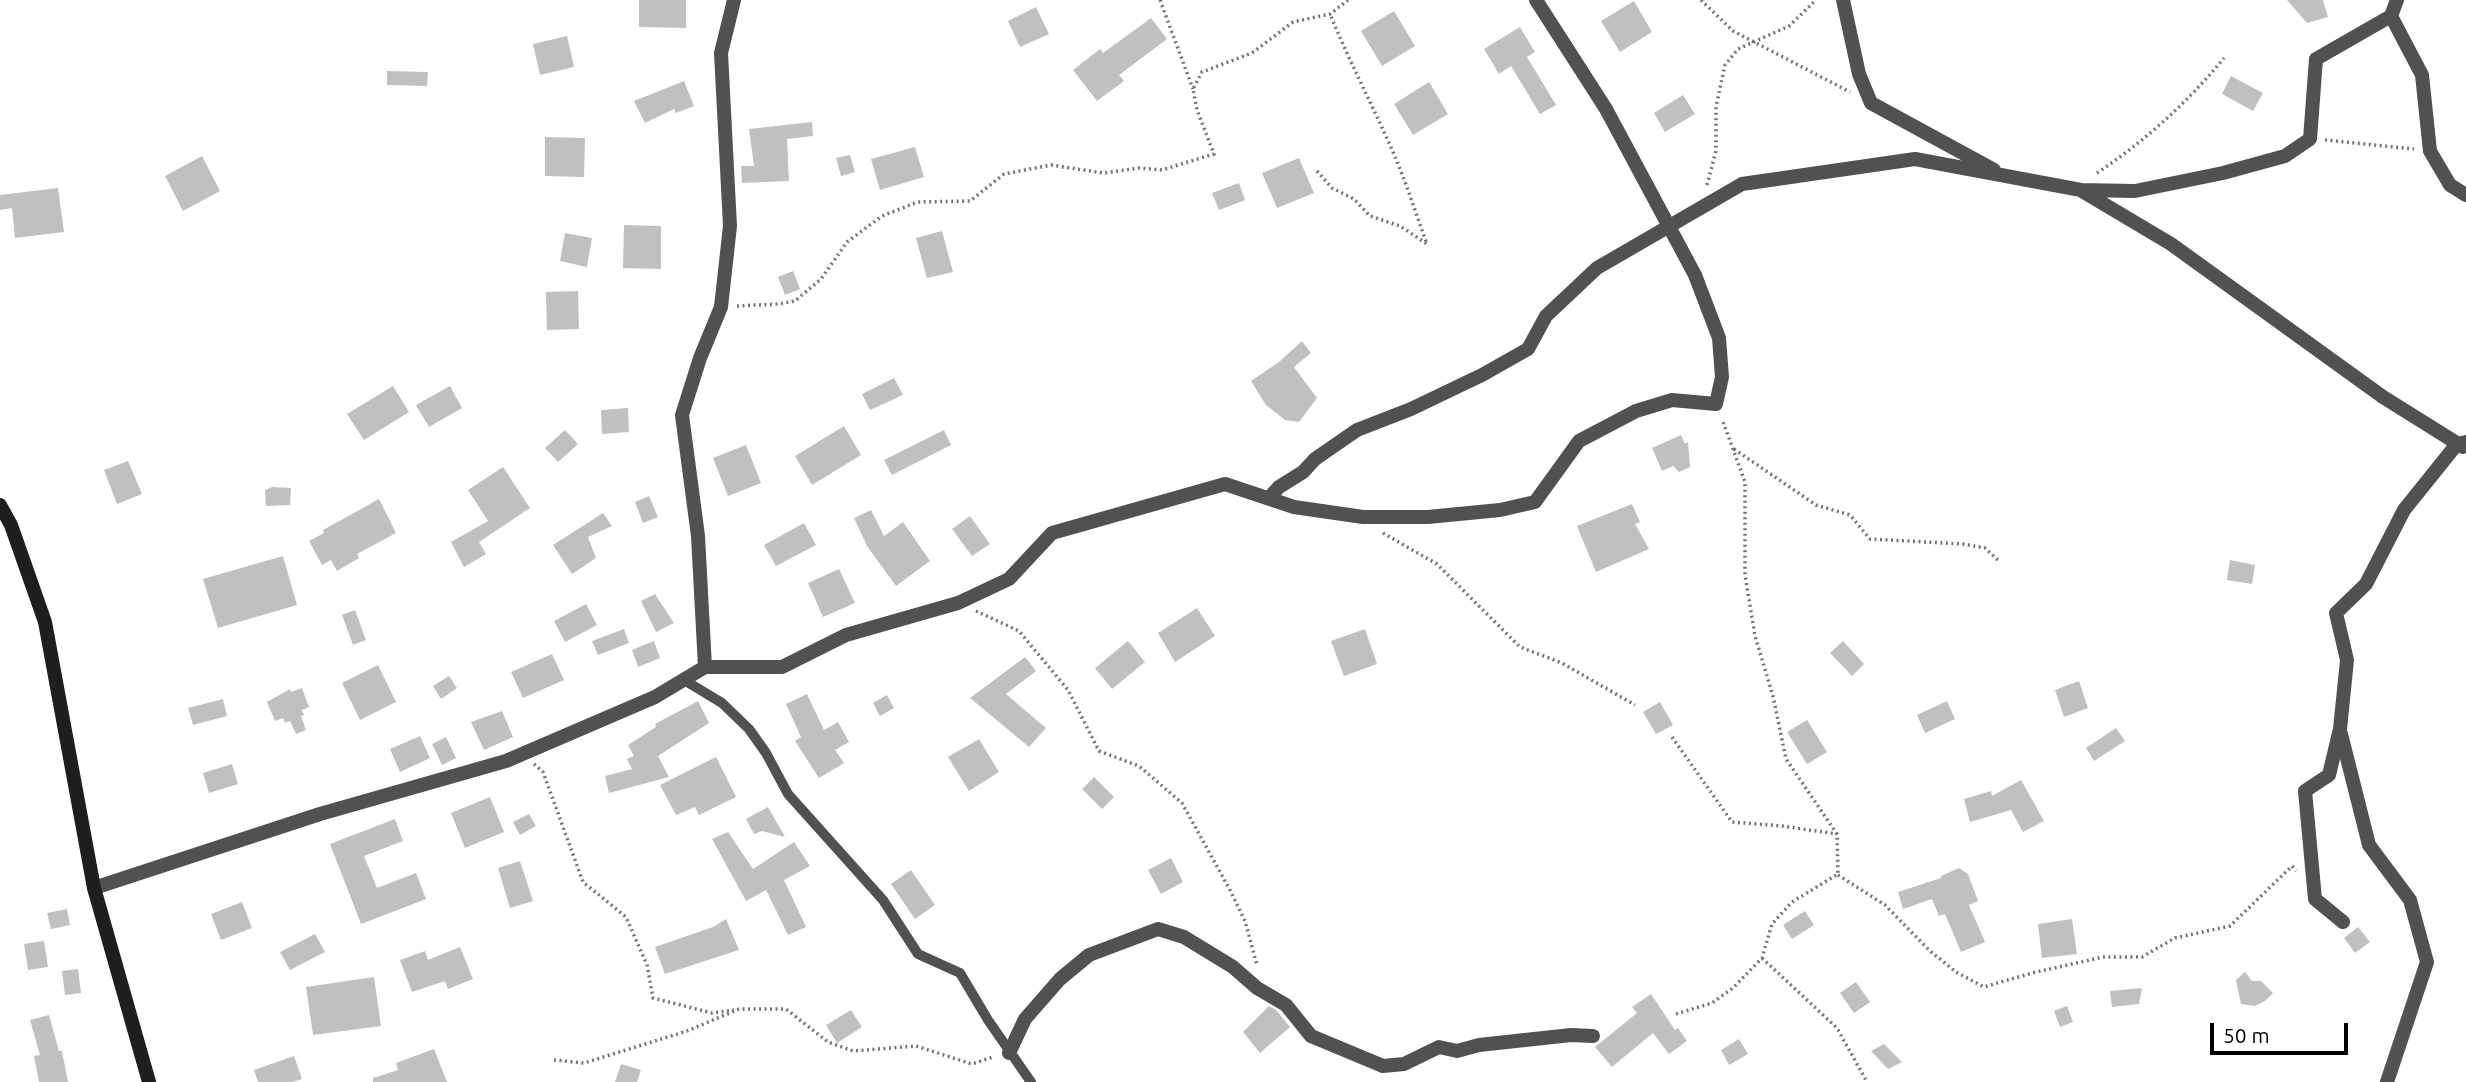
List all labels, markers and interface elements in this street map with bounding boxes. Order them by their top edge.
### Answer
scale bar [2214,1009,2352,1052]
text: 50 m [2223,1023,2270,1047]

